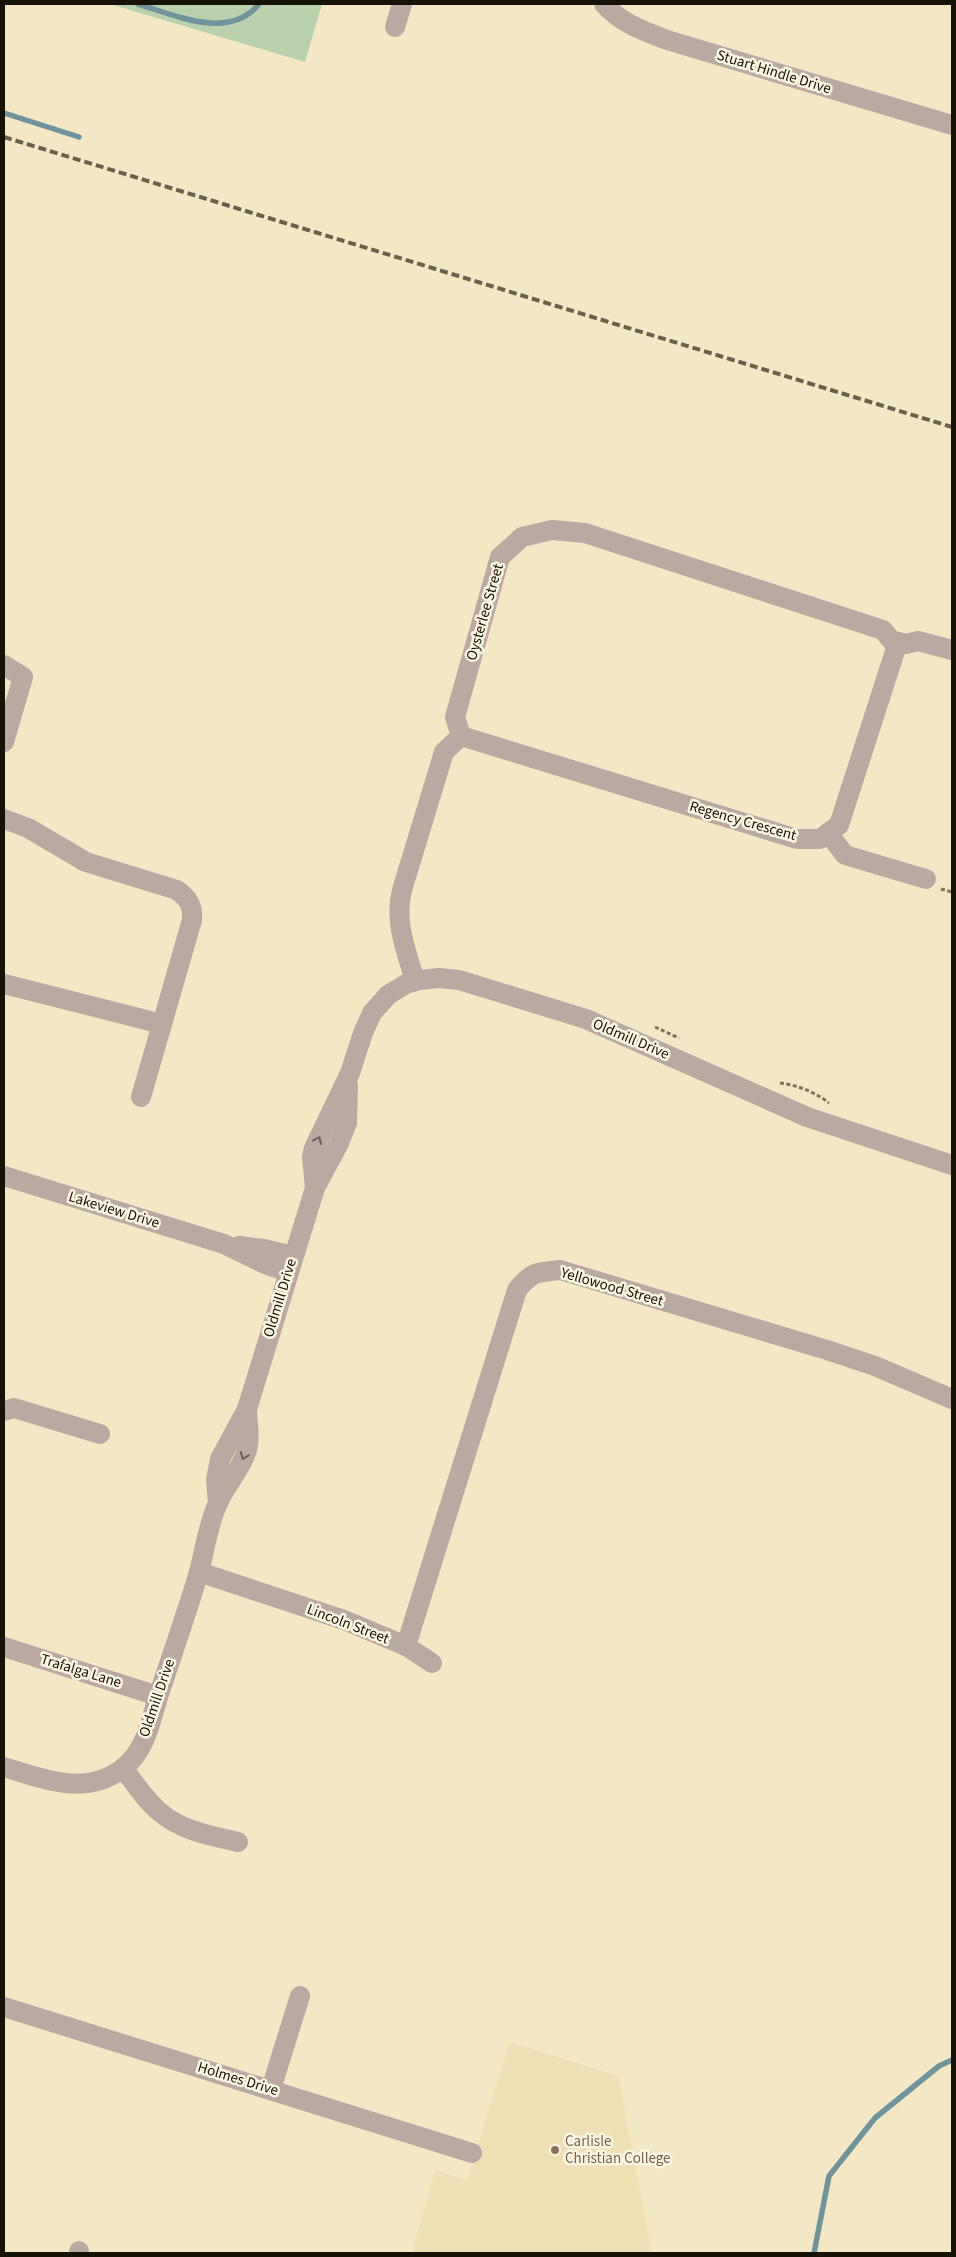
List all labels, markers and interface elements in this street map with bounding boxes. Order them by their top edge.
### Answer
street label: Stuart Hindle Drive [714,45,834,99]
street label: Oysterlee Street [461,561,509,663]
street label: Regency Crescent [687,796,799,846]
street label: Oldmill Drive [589,1013,673,1065]
one-way arrow [311,1136,322,1145]
street label: Lakeview Drive [66,1186,162,1234]
street label: Oldmill Drive [258,1256,302,1340]
street label: Yellowood Street [557,1262,666,1312]
one-way arrow [240,1452,250,1460]
street label: Lincoln Street [304,1599,392,1649]
street label: Trafalga Lane [38,1649,124,1693]
street label: Oldmill Drive [134,1656,180,1740]
street label: Holmes Drive [195,2057,281,2101]
place label: Carlisle Christian College [565,2131,671,2169]
marker: Carlisle Christian College [549,2144,561,2156]

